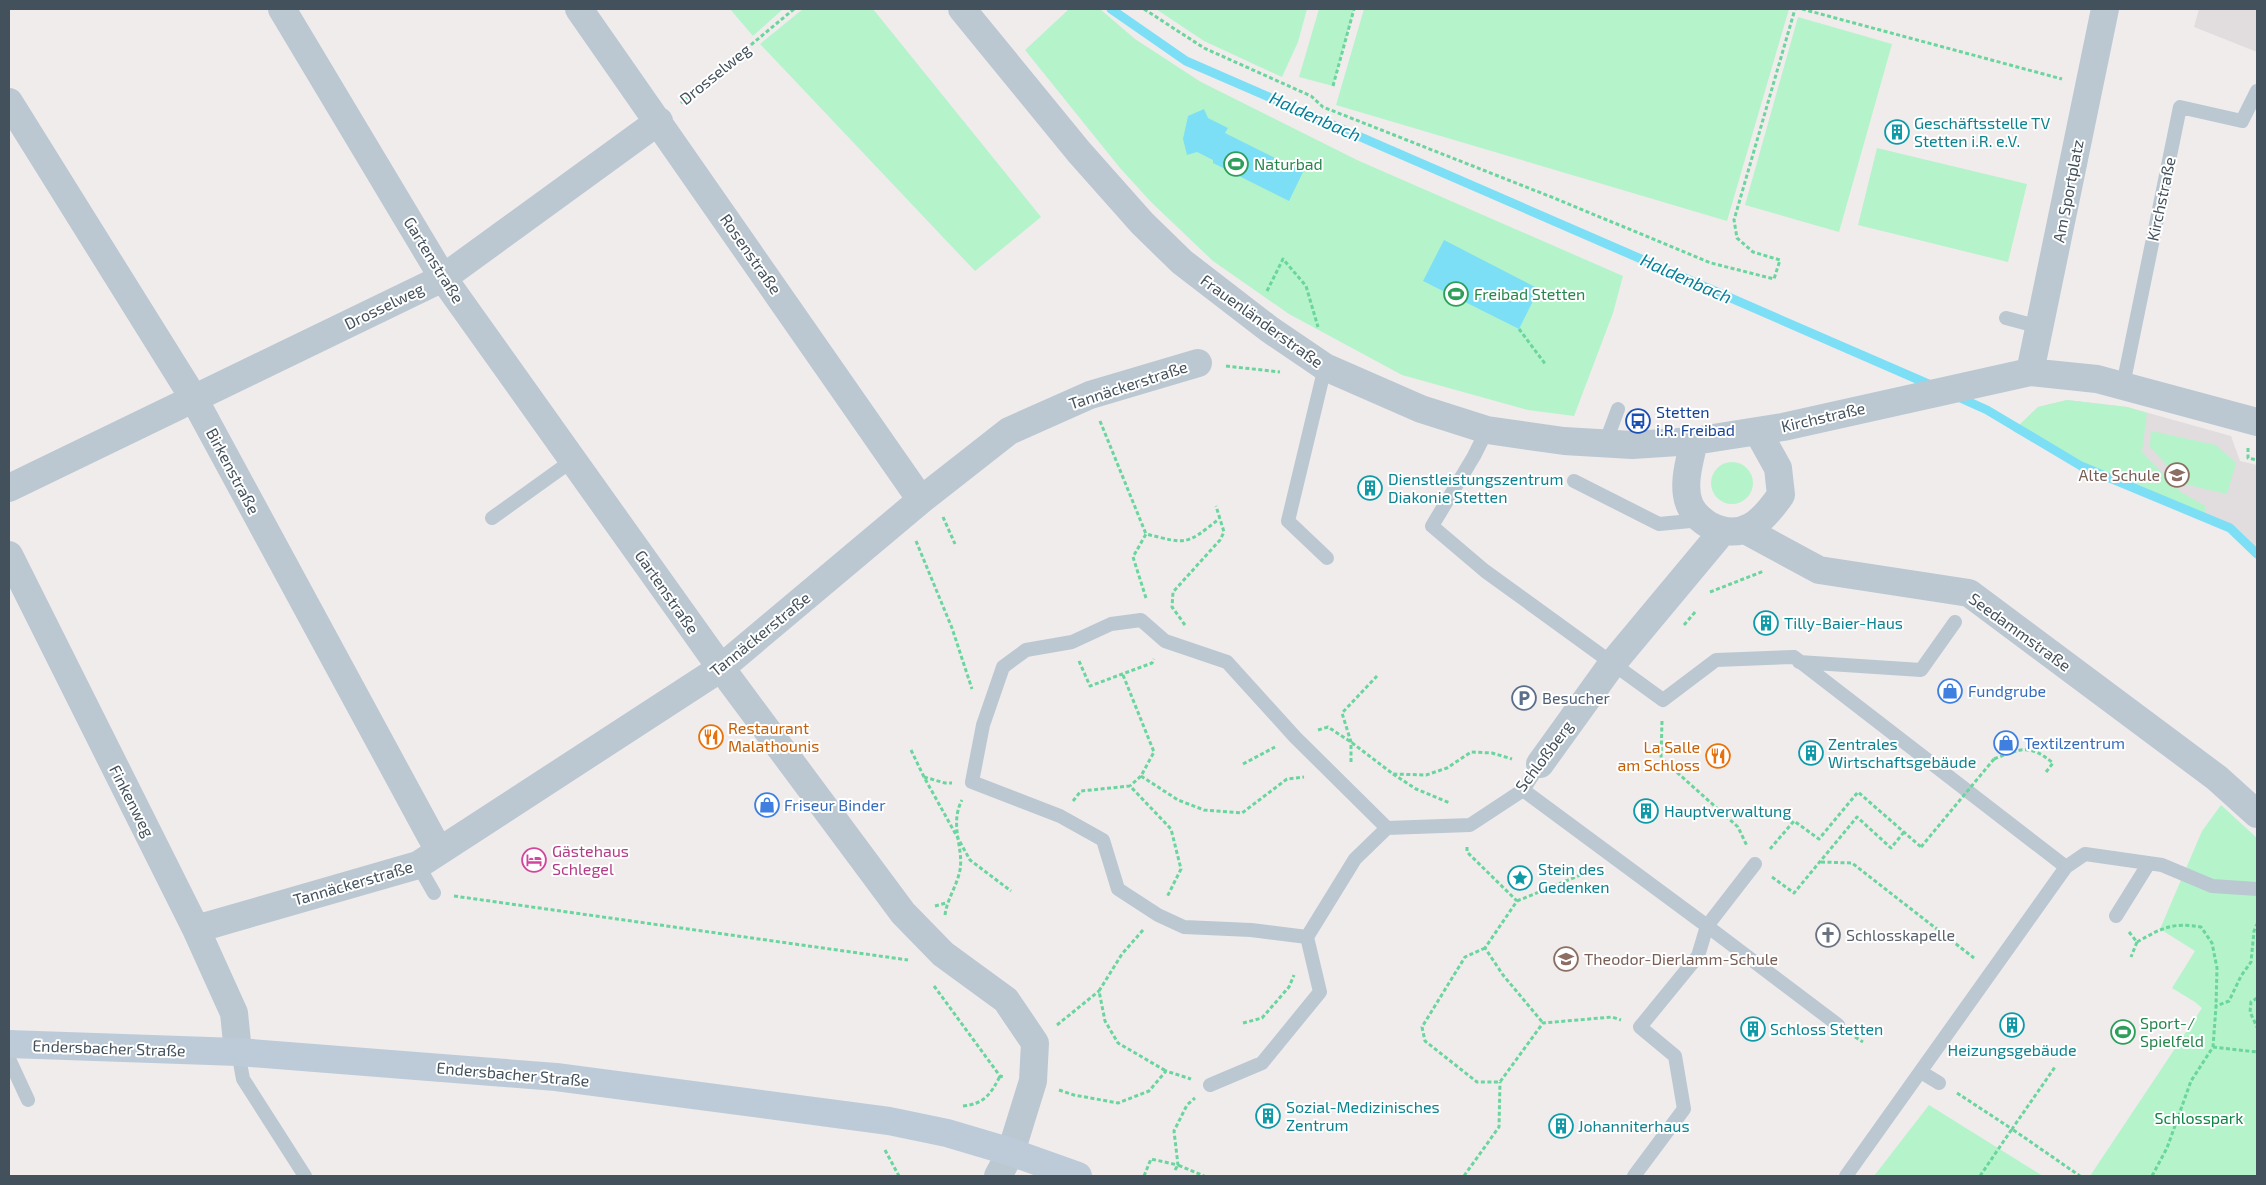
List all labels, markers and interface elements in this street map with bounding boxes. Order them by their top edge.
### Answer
street label: Drosselweg [675,39,754,108]
water label: Haldenbach [1266,86,1365,146]
place label: Geschäftsstelle TV Stetten i.R. e.V. [1914,113,2050,150]
building icon: Geschäftsstelle TV Stetten i.R. e.V. [1884,119,1910,145]
street label: Am Sportplatz [2048,138,2087,244]
sports icon: Naturbad [1223,151,1249,177]
place label: Naturbad [1254,154,1323,173]
street label: Kirchstraße [2142,155,2179,243]
street label: Rosenstraße [717,210,786,298]
street label: Gartenstraße [400,213,468,306]
water label: Haldenbach [1637,248,1736,308]
street label: Frauenländerstraße [1197,270,1327,371]
street label: Drosselweg [341,278,427,333]
sports icon: Freibad Stetten [1443,281,1469,307]
place label: Freibad Stetten [1474,284,1585,303]
street label: Tannäckerstraße [1066,356,1190,413]
street label: Kirchstraße [1779,398,1867,435]
place label: Stetten i.R. Freibad [1656,402,1735,439]
bus stop icon: Stetten i.R. Freibad [1625,408,1651,434]
street label: Birkenstraße [203,424,264,517]
school or university icon: Alte Schule [2164,462,2190,488]
place label: Alte Schule [2079,465,2160,484]
place label: Dienstleistungszentrum Diakonie Stetten [1388,469,1563,506]
building icon: Dienstleistungszentrum Diakonie Stetten [1357,475,1383,501]
street label: Gartenstraße [632,546,703,637]
street label: Tannäckerstraße [706,587,814,680]
street label: Seedammstraße [1966,588,2075,675]
building icon: Tilly-Baier-Haus [1753,610,1779,636]
place label: Tilly-Baier-Haus [1784,613,1903,632]
shop icon: Fundgrube [1937,678,1963,704]
place label: Fundgrube [1968,681,2046,700]
parking icon: Besucher [1511,685,1537,711]
place label: Besucher [1542,688,1610,707]
street label: Schloßberg [1511,716,1576,795]
place label: Restaurant Malathounis [728,718,819,755]
restaurant icon: Restaurant Malathounis [698,724,724,750]
shop icon: Textilzentrum [1993,730,2019,756]
place label: Textilzentrum [2024,733,2125,752]
place label: Zentrales Wirtschaftsgebäude [1828,734,1976,771]
place label: La Salle am Schloss [1617,737,1700,774]
building icon: Zentrales Wirtschaftsgebäude [1798,740,1824,766]
restaurant icon: La Salle am Schloss [1705,743,1731,769]
street label: Finkenweg [106,762,159,840]
shop icon: Friseur Binder [754,792,780,818]
place label: Friseur Binder [784,795,886,814]
building icon: Hauptverwaltung [1633,798,1659,824]
place label: Hauptverwaltung [1664,801,1791,820]
place label: Gästehaus Schlegel [552,841,629,878]
hotel icon: Gästehaus Schlegel [521,847,547,873]
street label: Tannäckerstraße [291,856,415,909]
place label: Stein des Gedenken [1538,859,1610,896]
place icon: Stein des Gedenken [1507,865,1533,891]
church icon: Schlosskapelle [1815,922,1841,948]
place label: Schlosskapelle [1846,925,1955,944]
school or university icon: Theodor-Dierlamm-Schule [1553,946,1579,972]
place label: Theodor-Dierlamm-Schule [1584,949,1778,968]
building icon: Heizungsgebäude [1999,1012,2025,1038]
place label: Sport-/ Spielfeld [2140,1013,2204,1050]
building icon: Schloss Stetten [1740,1016,1766,1042]
place label: Schloss Stetten [1770,1019,1883,1038]
sports icon: Sport-/ Spielfeld [2110,1019,2136,1045]
street label: Endersbacher Straße [32,1035,186,1060]
place label: Heizungsgebäude [1947,1040,2077,1059]
street label: Endersbacher Straße [436,1057,590,1090]
place label: Sozial-Medizinisches Zentrum [1286,1097,1440,1134]
building icon: Sozial-Medizinisches Zentrum [1255,1103,1281,1129]
park label: Schlosspark [2155,1108,2243,1127]
building icon: Johanniterhaus [1548,1113,1574,1139]
place label: Johanniterhaus [1578,1116,1690,1135]

